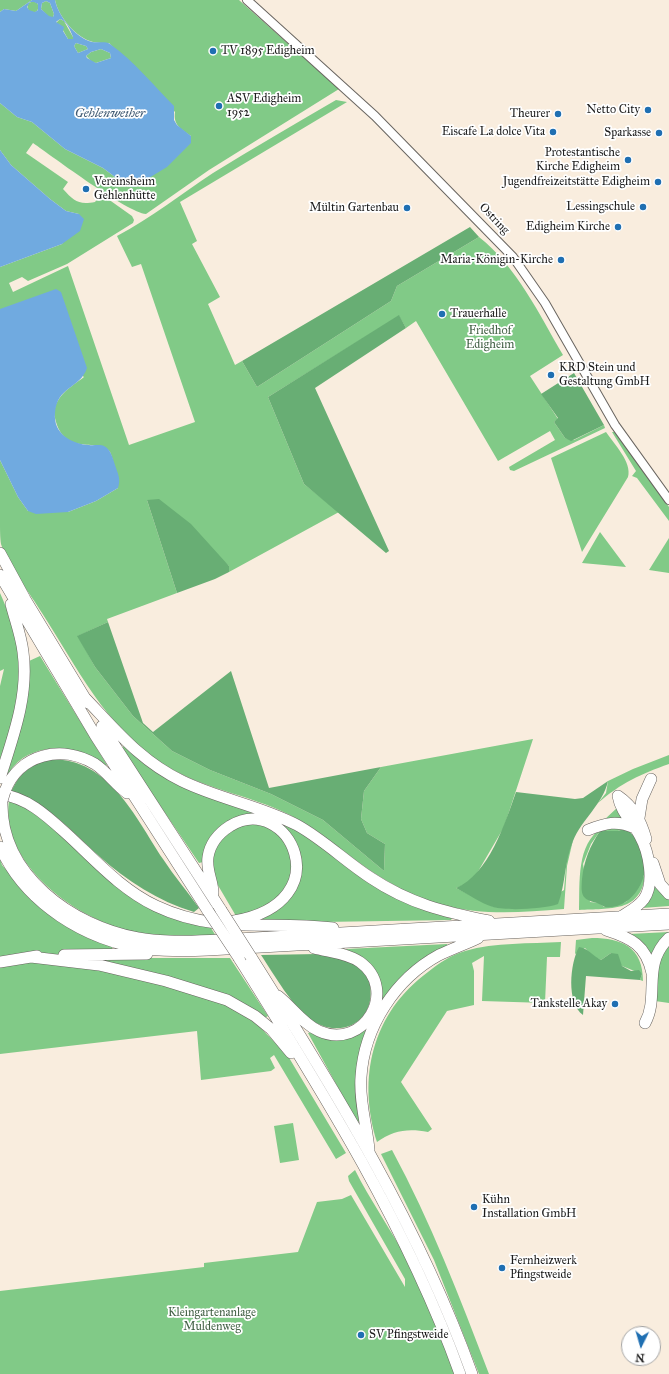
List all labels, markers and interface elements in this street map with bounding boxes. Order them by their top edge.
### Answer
place label: TV 1895 Edigheim [221,44,315,58]
marker: TV 1895 Edigheim [208,46,218,56]
place label: ASV Edigheim 1952 [227,92,301,120]
marker: ASV Edigheim 1952 [214,101,224,111]
place label: Netto City [587,103,640,117]
marker: Netto City [643,105,653,115]
water label: Gehlenweiher [75,106,145,122]
place label: Theurer [510,107,550,121]
marker: Theurer [553,109,563,119]
place label: Eiscafe La dolce Vita [442,125,545,139]
place label: Sparkasse [604,126,651,140]
marker: Eiscafe La dolce Vita [548,127,558,137]
marker: Sparkasse [654,128,664,138]
place label: Protestantische Kirche Edigheim [536,146,620,174]
marker: Protestantische Kirche Edigheim [623,155,633,165]
place label: Vereinsheim Gehlenhütte [94,175,156,203]
place label: Jugendfreizeitstätte Edigheim [503,175,650,189]
marker: Jugendfreizeitstätte Edigheim [653,177,663,187]
marker: Vereinsheim Gehlenhütte [81,184,91,194]
street label: Ostring [476,200,512,238]
place label: Lessingschule [566,200,635,214]
place label: Mültin Gartenbau [309,201,399,215]
marker: Lessingschule [638,202,648,212]
marker: Mültin Gartenbau [402,203,412,213]
place label: Edigheim Kirche [526,220,610,234]
marker: Edigheim Kirche [613,222,623,232]
place label: Maria-Königin-Kirche [440,253,553,267]
marker: Maria-Königin-Kirche [556,255,566,265]
place label: Trauerhalle [450,307,506,321]
marker: Trauerhalle [437,309,447,319]
park label: Friedhof Edigheim [466,324,514,352]
place label: KRD Stein und Gestaltung GmbH [559,361,650,389]
marker: KRD Stein und Gestaltung GmbH [546,370,556,380]
place label: Tankstelle Akay [531,997,607,1011]
marker: Tankstelle Akay [610,999,620,1009]
place label: Kühn Installation GmbH [482,1193,576,1221]
marker: Kühn Installation GmbH [469,1202,479,1212]
place label: Fernheizwerk Pfingstweide [510,1254,577,1282]
marker: Fernheizwerk Pfingstweide [497,1263,507,1273]
park label: Kleingartenanlage Muldenweg [168,1306,256,1334]
north arrow [621,1326,661,1366]
place label: SV Pfingstweide [369,1328,448,1342]
marker: SV Pfingstweide [356,1330,366,1340]
text: N [635,1351,645,1364]

